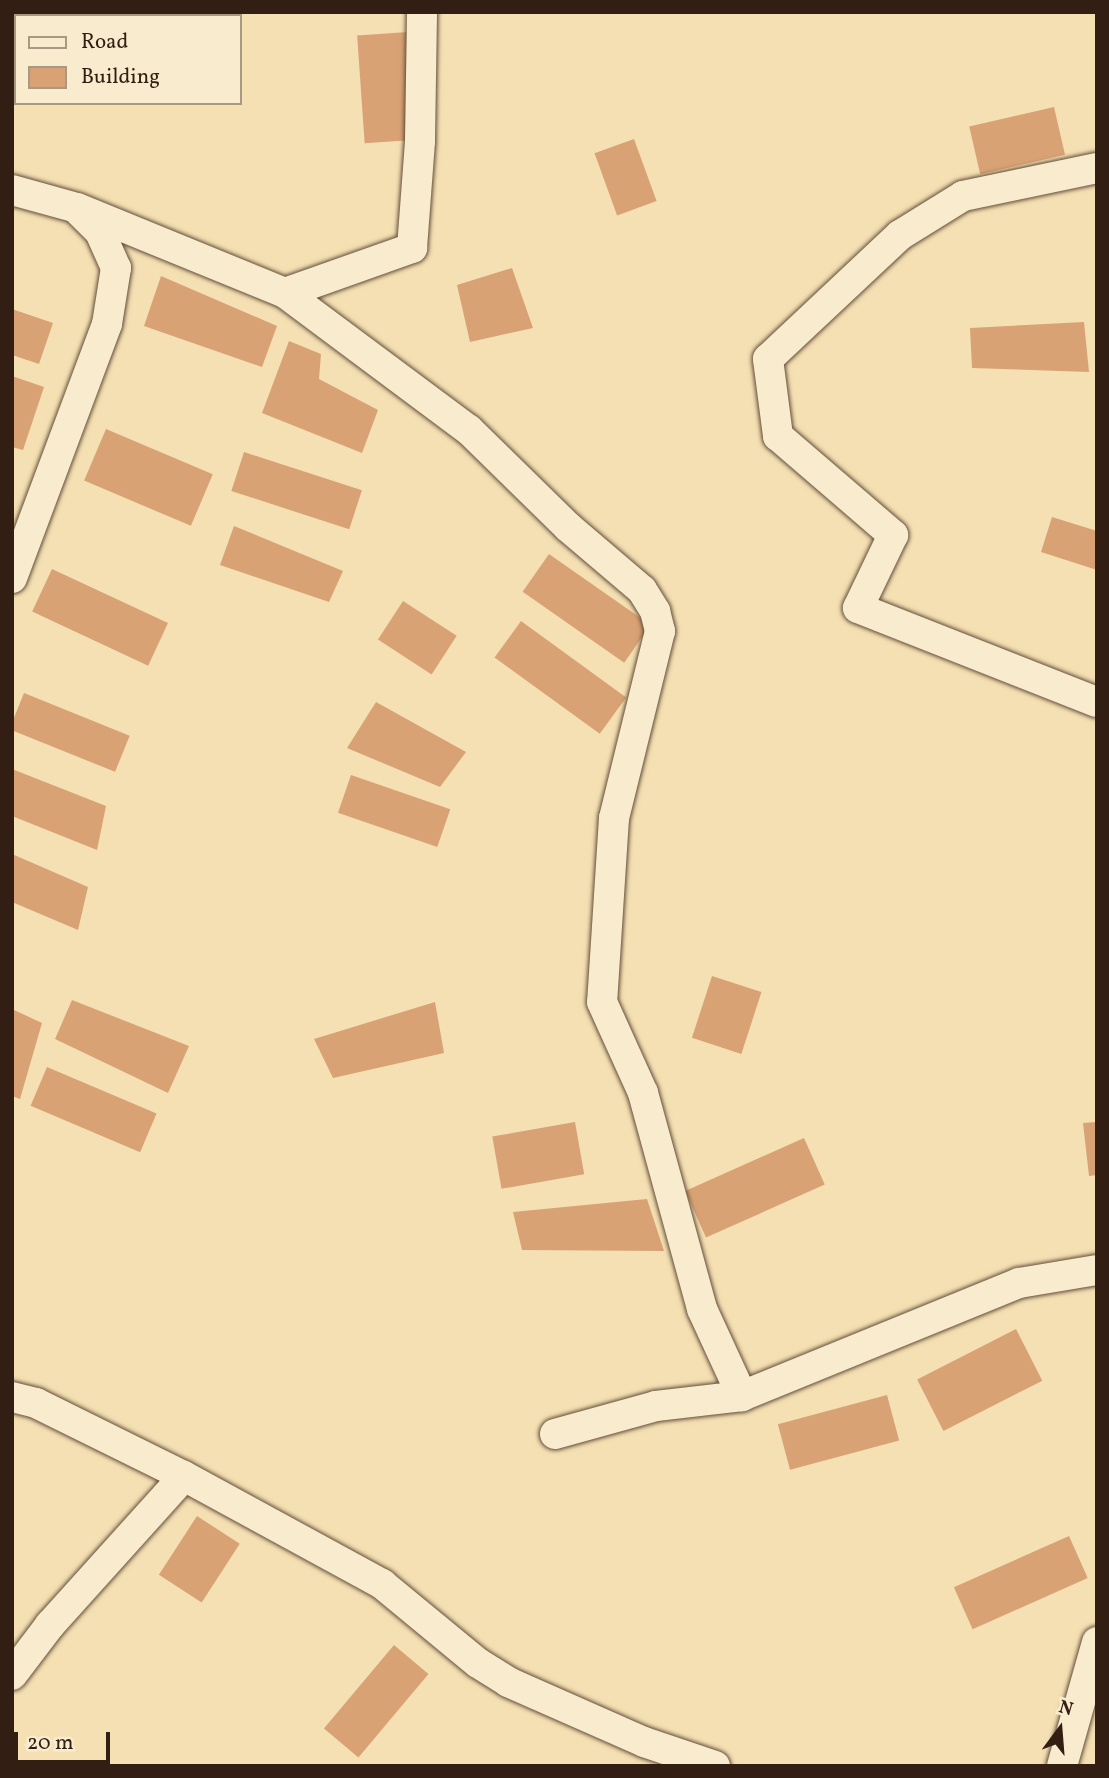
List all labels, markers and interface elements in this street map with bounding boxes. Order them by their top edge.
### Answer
legend [14,14,242,105]
text: Road [81,28,128,57]
text: Building [81,63,160,92]
north arrow [1025,1694,1095,1764]
text: N [1056,1694,1076,1723]
scale bar [18,1718,114,1762]
text: 20 m [27,1729,73,1758]

